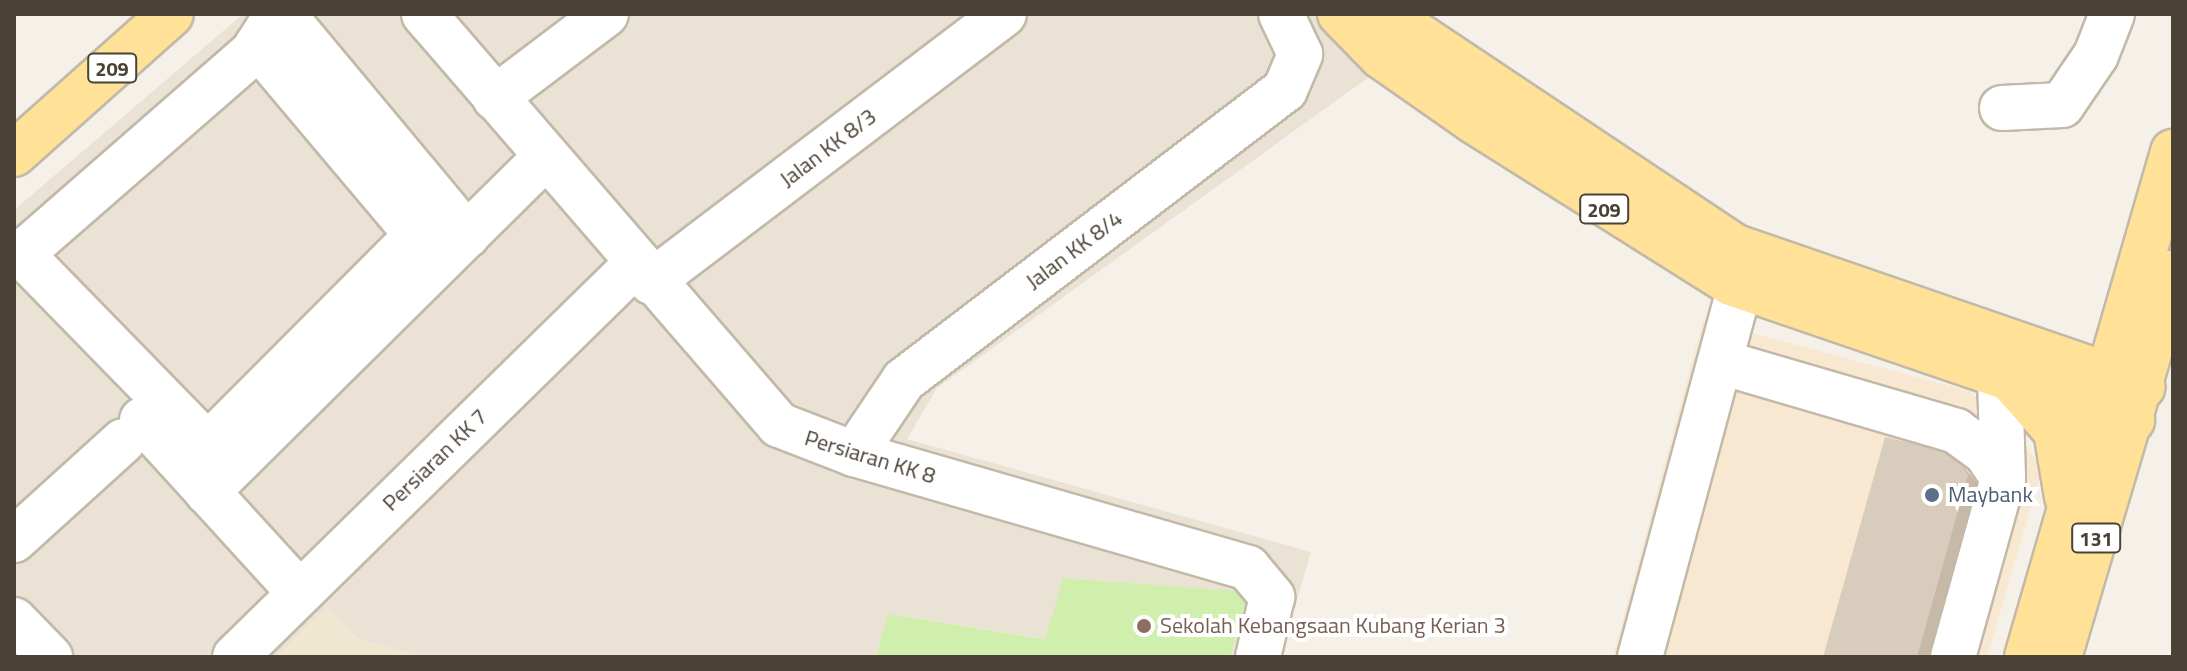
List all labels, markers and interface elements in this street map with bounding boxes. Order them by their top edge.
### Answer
road number: 209 [86,52,138,84]
street label: Jalan KK 8/3 [775,103,881,193]
road number: 209 [1578,193,1630,225]
street label: Jalan KK 8/4 [1021,205,1127,295]
street label: Persiaran KK 7 [377,404,493,516]
street label: Persiaran KK 8 [801,425,939,489]
place label: Maybank [1948,482,2033,508]
marker: Maybank [1923,486,1941,504]
road number: 131 [2070,522,2122,554]
place label: Sekolah Kebangsaan Kubang Kerian 3 [1160,613,1506,639]
marker: Sekolah Kebangsaan Kubang Kerian 3 [1135,617,1153,635]

